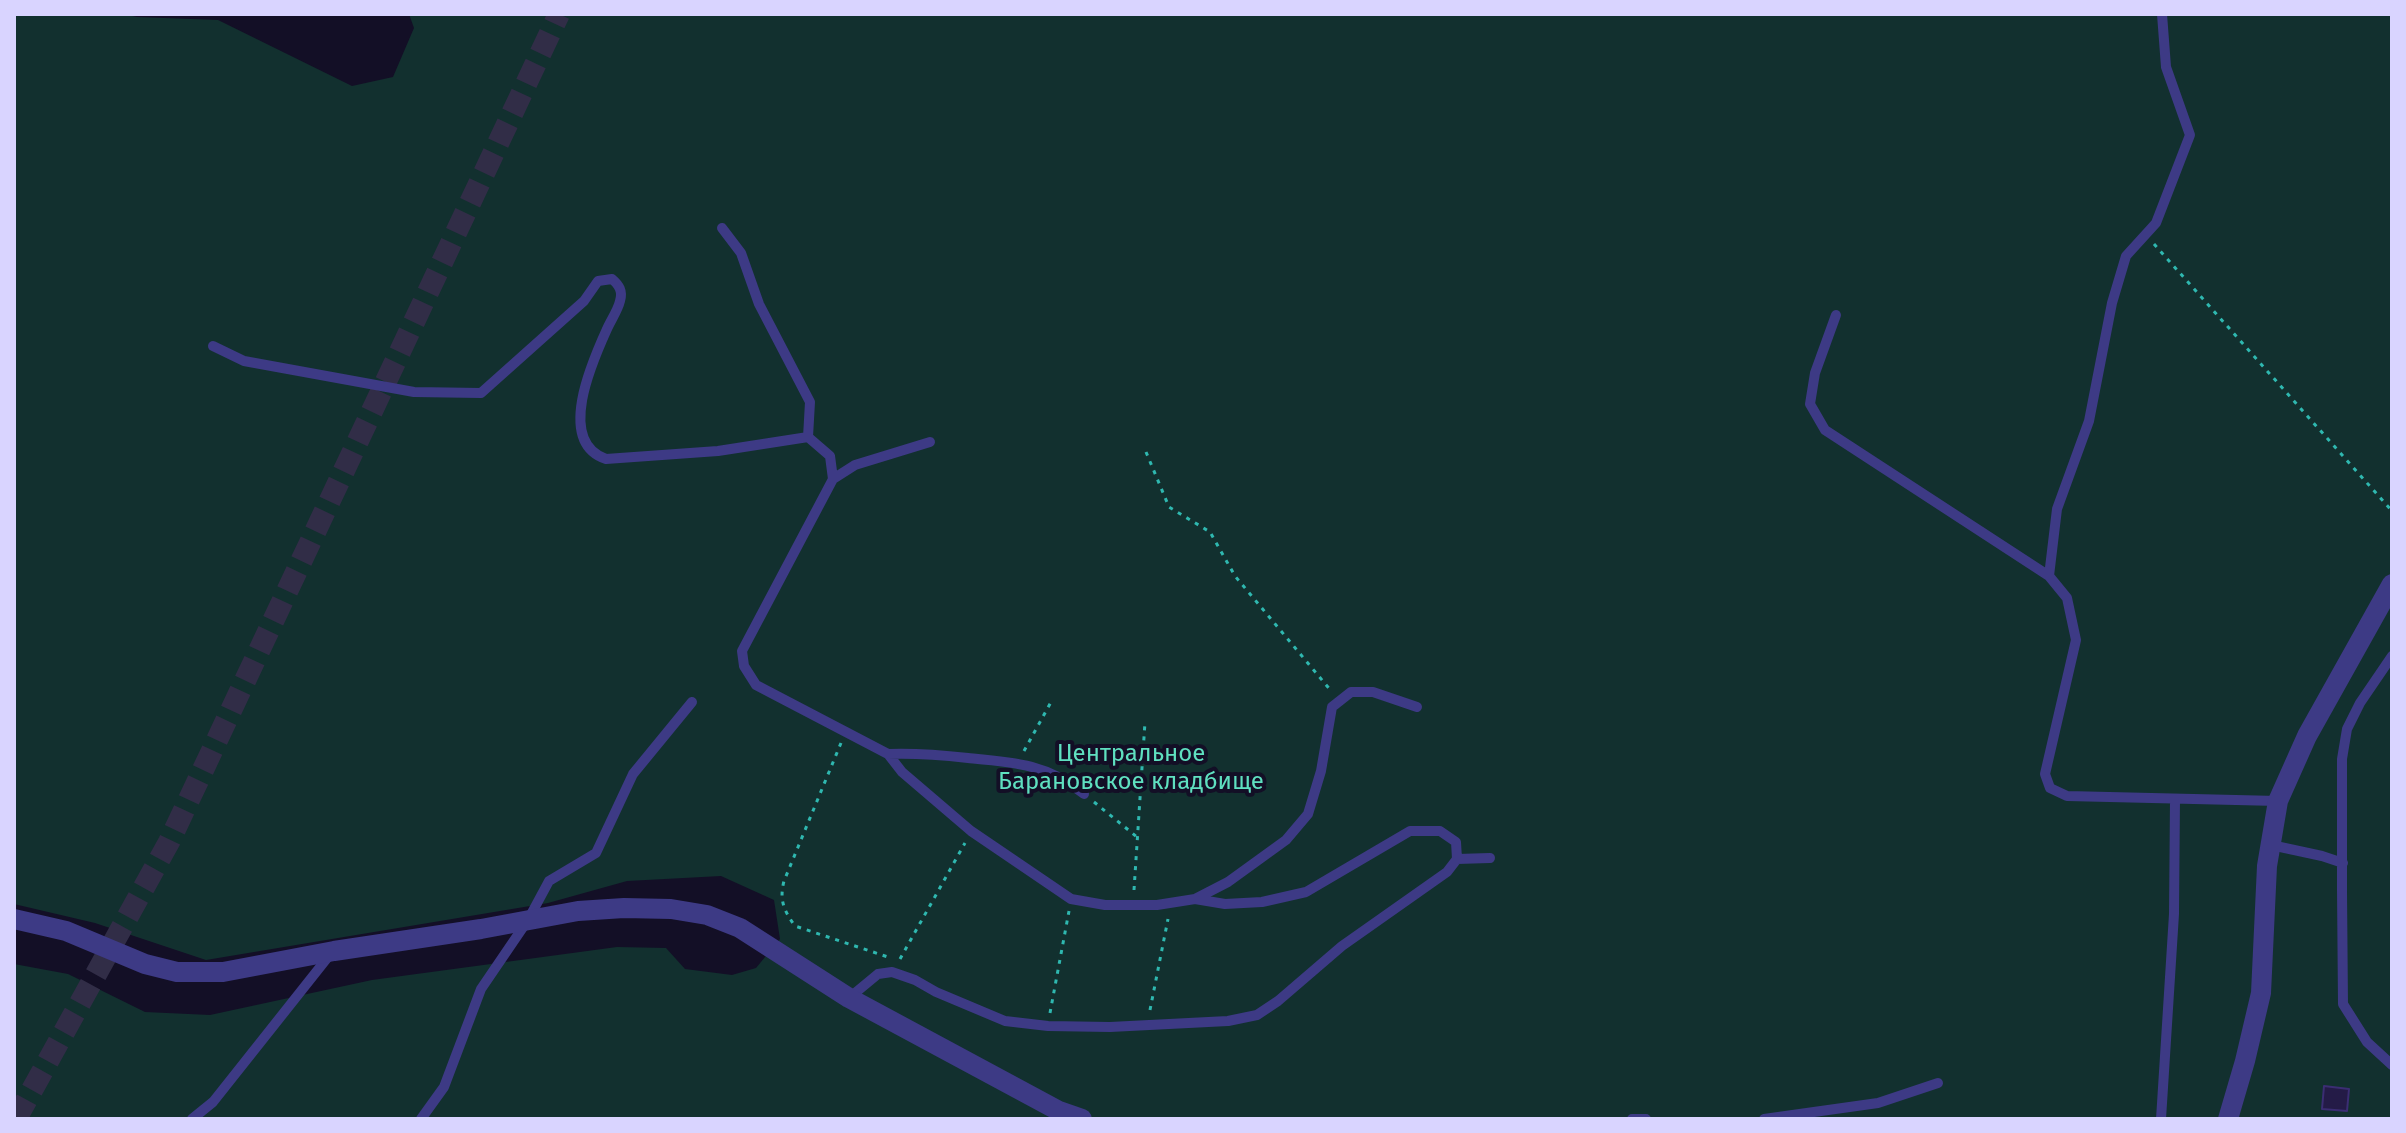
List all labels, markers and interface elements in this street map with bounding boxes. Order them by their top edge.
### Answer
park label: Центральное Барановское кладбище [998,740,1264,796]

